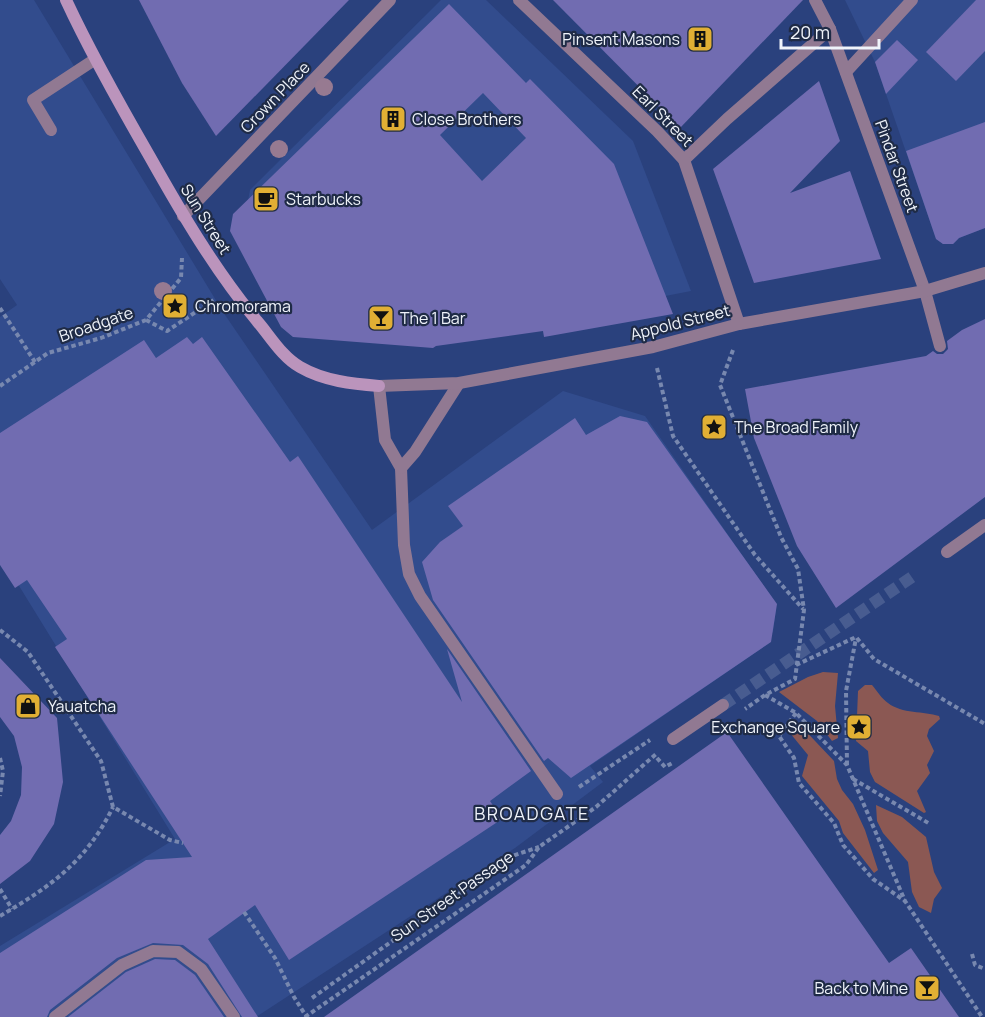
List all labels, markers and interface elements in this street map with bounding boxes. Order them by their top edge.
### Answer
scale bar [781,12,878,50]
text: 20 m [790,20,830,44]
building icon: Pinsent Masons [685,24,715,54]
place label: Pinsent Masons [562,28,680,50]
street label: Crown Place [235,56,315,138]
street label: Earl Street [628,81,698,151]
building icon: Close Brothers [378,104,408,134]
place label: Close Brothers [412,108,522,130]
street label: Pindar Street [870,117,924,215]
street label: Sun Street [176,180,236,258]
cafe icon: Starbucks [251,184,281,214]
place label: Starbucks [286,188,361,210]
place icon: Chromorama [160,291,190,321]
place label: Chromorama [195,295,291,317]
street label: Appold Street [628,299,732,345]
street label: Broadgate [56,301,136,347]
bar icon: The 1 Bar [366,303,396,333]
place label: The 1 Bar [400,307,466,329]
place icon: The Broad Family [699,412,729,442]
place label: The Broad Family [734,416,859,438]
shop icon: Yauatcha [13,691,43,721]
place label: Yauatcha [48,695,116,717]
place icon: Exchange Square [844,712,874,742]
place label: Exchange Square [711,716,840,738]
district label: BROADGATE [474,801,590,825]
street label: Sun Street Passage [386,845,518,947]
bar icon: Back to Mine [912,973,942,1003]
place label: Back to Mine [815,977,908,999]

